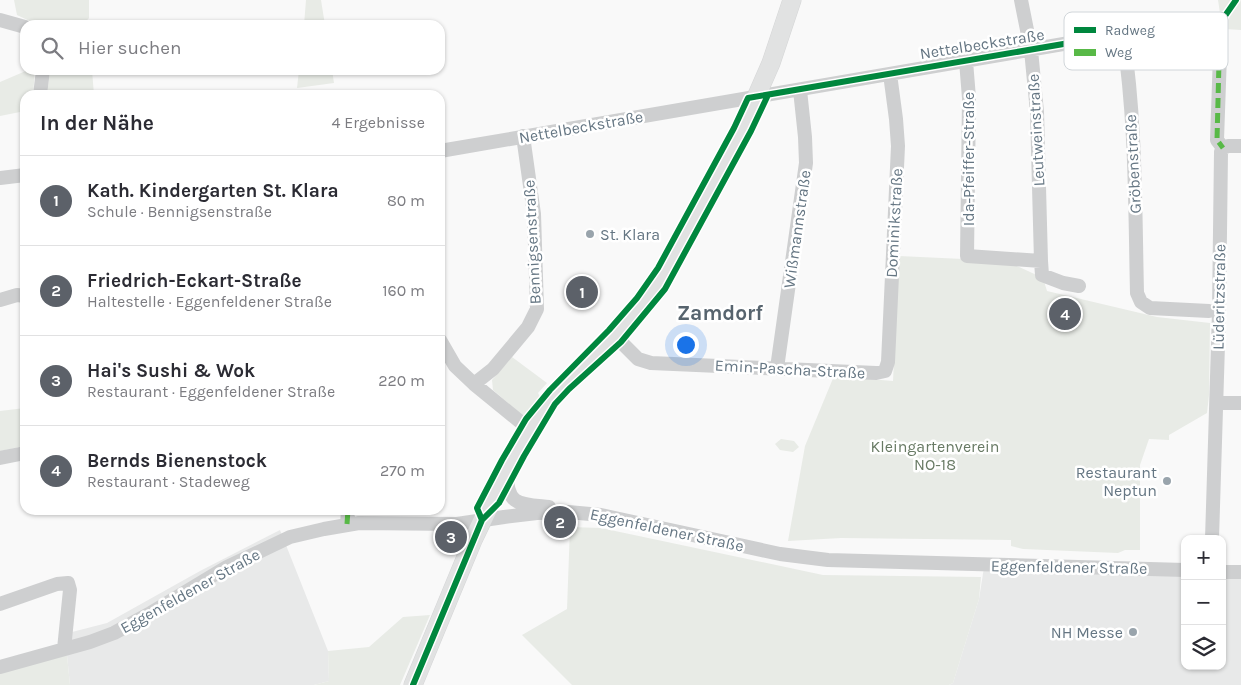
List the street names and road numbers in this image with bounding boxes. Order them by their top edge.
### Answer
street label: Nettelbeckstraße [918,25,1046,63]
street label: Leutweinstraße [1024,73,1048,187]
street label: Ida-Pfeiffer-Straße [959,92,978,226]
street label: Nettelbeckstraße [517,107,645,147]
street label: Gröbenstraße [1121,114,1145,214]
street label: Dominikstraße [882,168,906,278]
street label: Wißmannstraße [779,169,815,289]
street label: Bennigsenstraße [519,179,545,305]
street label: Lüderitzstraße [1209,244,1229,350]
street label: Emin-Pascha-Straße [714,356,866,382]
street label: Eggenfeldener Straße [588,504,746,556]
street label: Eggenfeldener Straße [117,545,263,637]
street label: Eggenfeldener Straße [991,556,1147,578]

